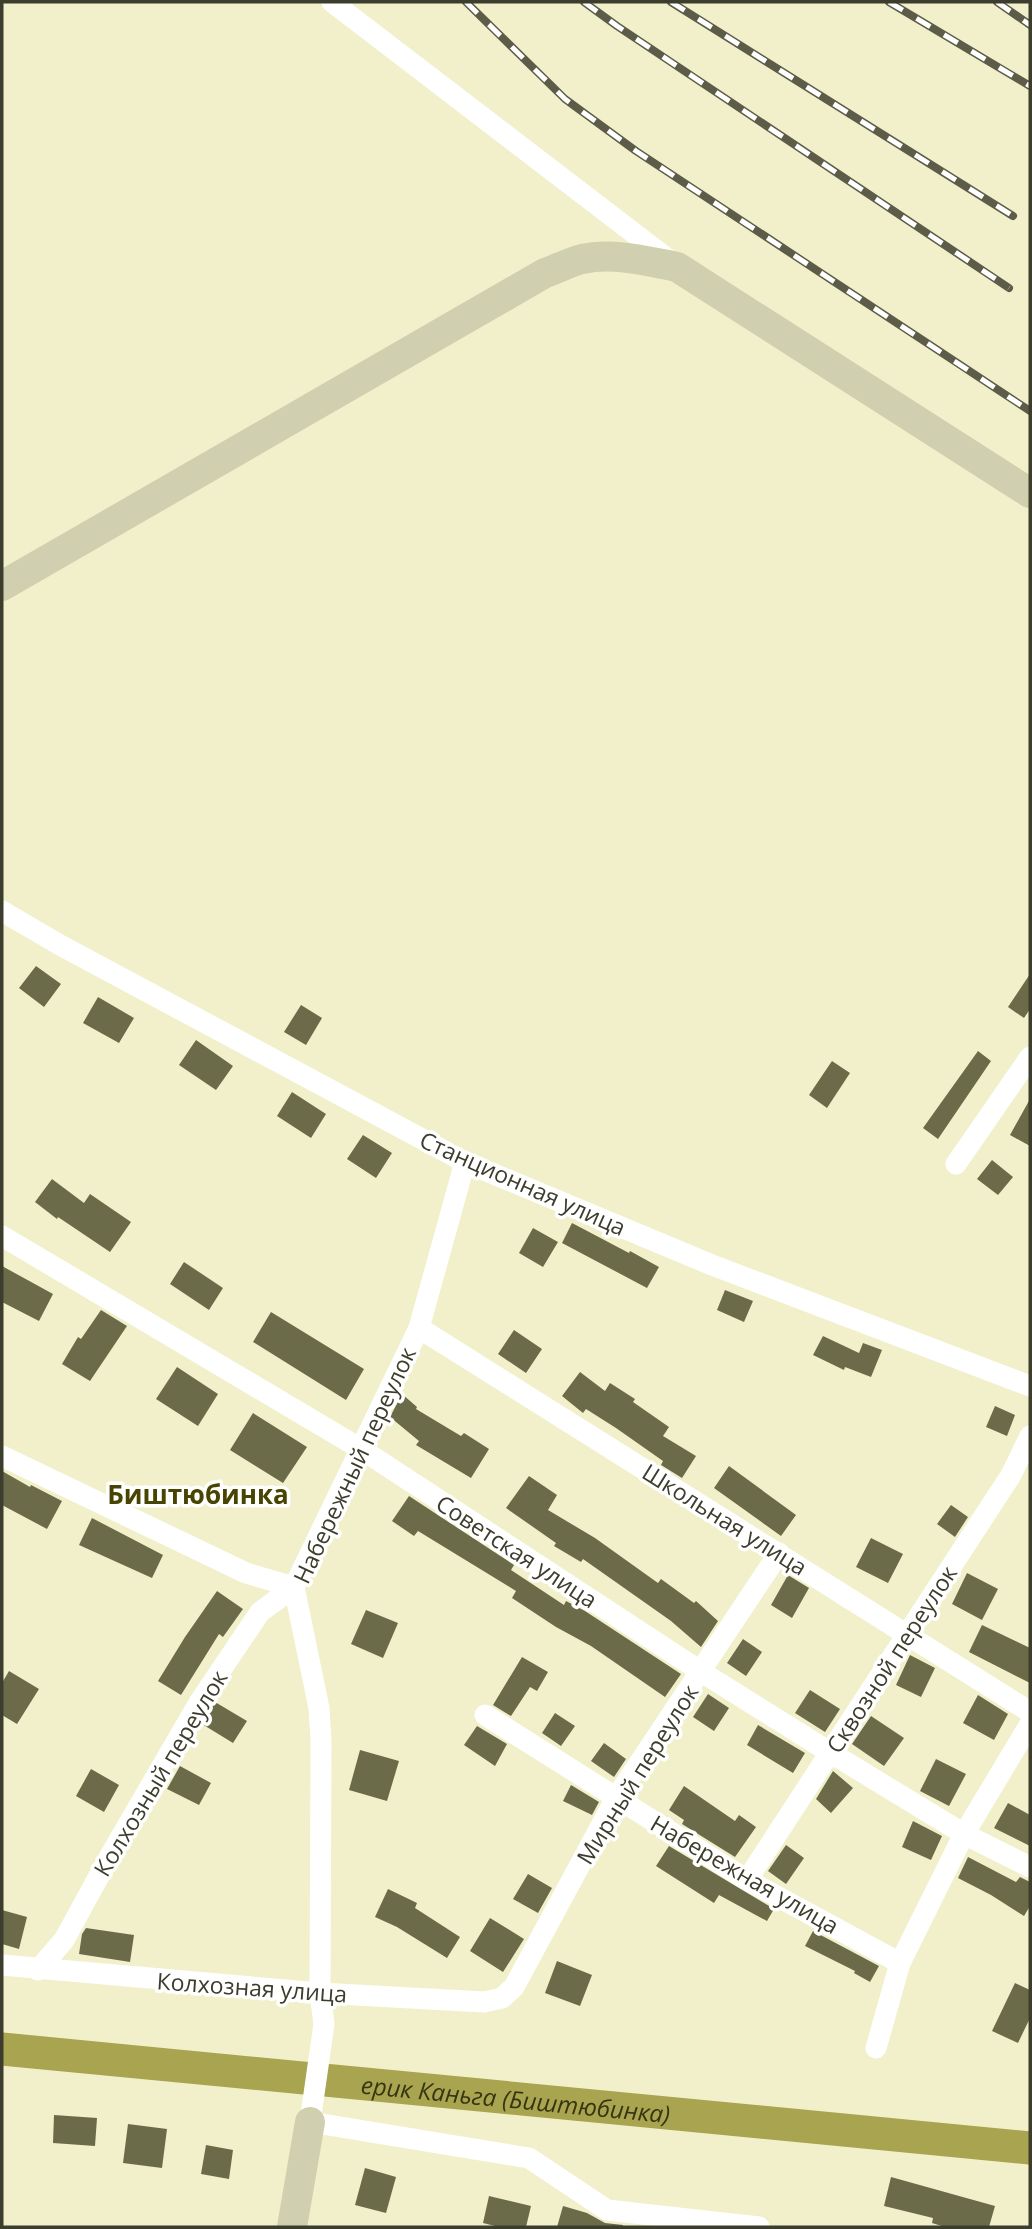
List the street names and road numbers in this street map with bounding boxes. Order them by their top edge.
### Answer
street label: Станционная улица [415,1123,631,1243]
street label: Набережный переулок [285,1341,423,1588]
street label: Школьная улица [637,1455,813,1583]
street label: Советская улица [430,1487,604,1615]
street label: Сквозной переулок [818,1559,964,1759]
street label: Колхозный переулок [86,1664,234,1882]
street label: Мирный переулок [569,1678,705,1870]
street label: Набережная улица [645,1807,845,1941]
street label: Колхозная улица [156,1964,348,2010]

